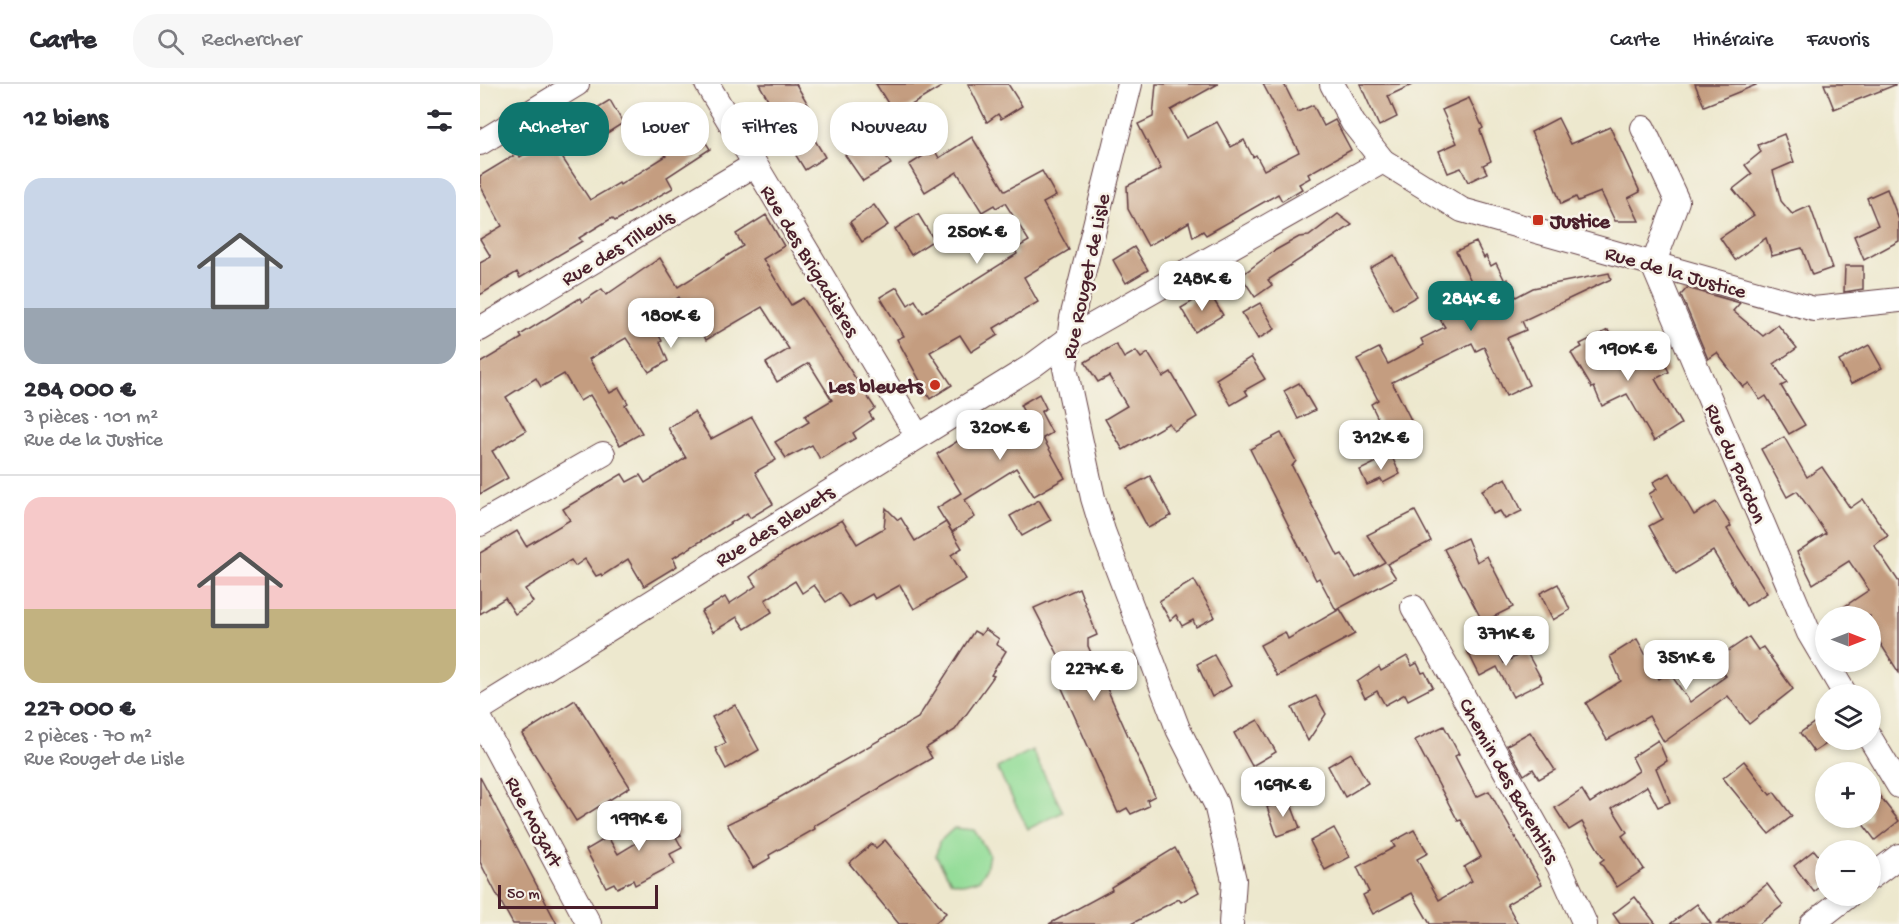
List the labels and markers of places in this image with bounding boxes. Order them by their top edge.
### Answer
place label: Justice [1549,211,1611,236]
marker: Justice [1531,213,1545,227]
pin: 250K € [928,214,1026,265]
pin: 248K € [1153,261,1251,312]
pin: 284K € [1422,281,1520,332]
pin: 180K € [622,298,720,349]
pin: 190K € [1579,331,1677,382]
place label: Les bleuets [828,376,924,401]
marker: Les bleuets [928,378,942,392]
pin: 320K € [951,410,1049,461]
pin: 312K € [1332,420,1430,471]
pin: 371K € [1457,616,1555,667]
pin: 351K € [1637,640,1735,691]
pin: 227K € [1045,651,1143,702]
pin: 169K € [1234,767,1332,818]
pin: 199K € [590,801,688,852]

